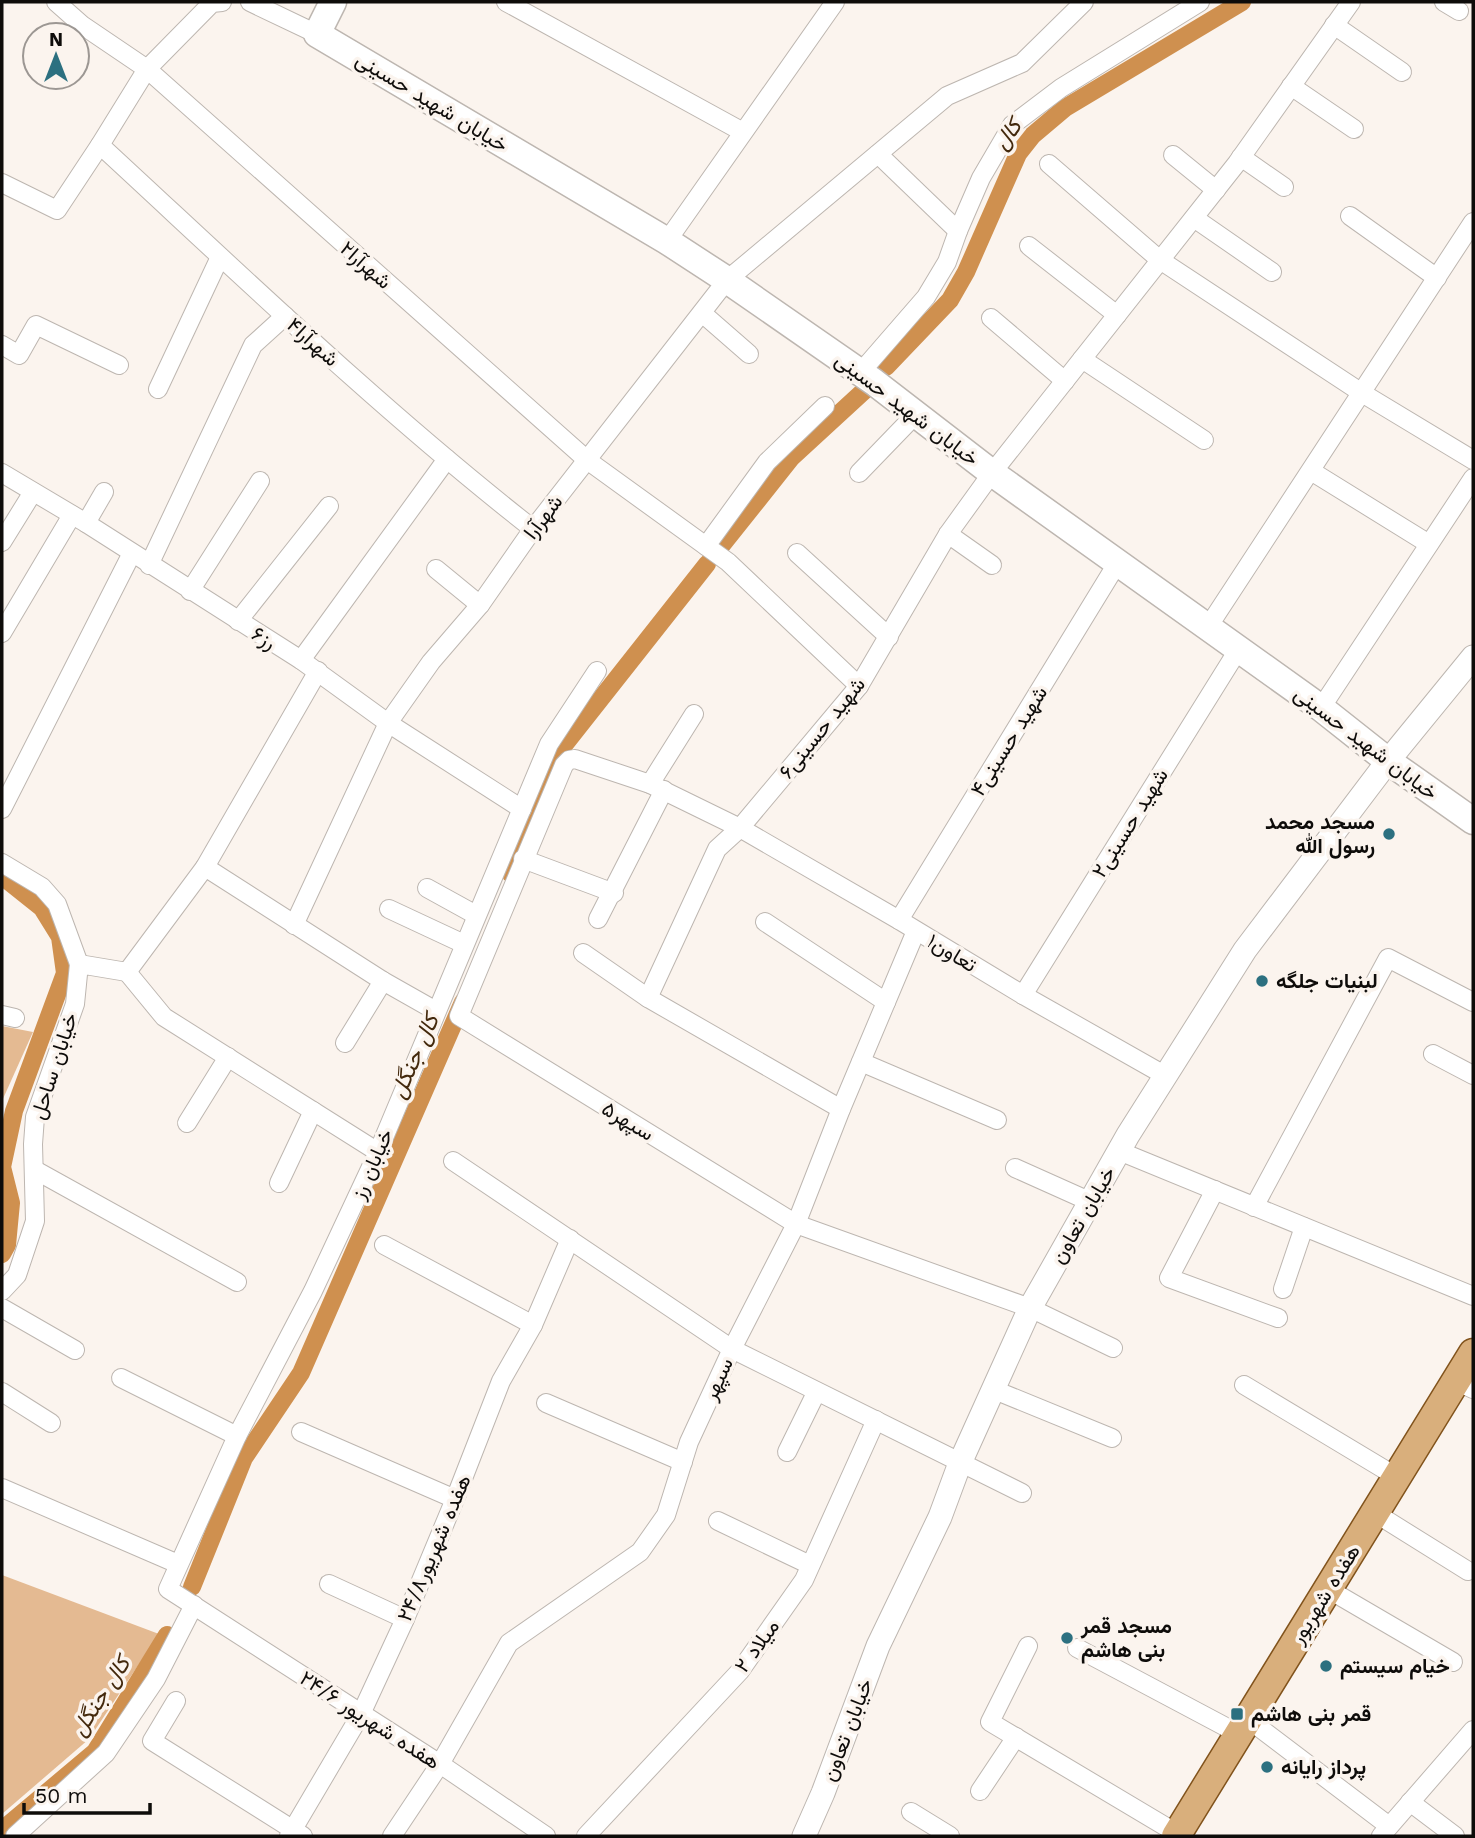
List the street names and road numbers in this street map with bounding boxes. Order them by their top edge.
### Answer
street label: خیابان شهید حسینی [351,46,513,158]
street label: شهرآرا۲ [335,235,397,295]
street label: شهرآرا۴ [282,312,344,372]
street label: خیابان شهید حسینی [830,346,984,472]
street label: شهرآرا [518,490,568,544]
street label: رز۶ [247,621,281,655]
street label: شهید حسینی۶ [773,672,871,784]
street label: خیابان شهید حسینی [1289,680,1443,806]
street label: شهید حسینی۴ [965,681,1053,801]
street label: شهید حسینی۲ [1086,763,1174,883]
street label: تعاون۱ [922,928,982,978]
street label: خیابان ساحل [25,1009,82,1122]
street label: سپهر۵ [597,1095,659,1147]
street label: خیابان رز [345,1125,399,1204]
street label: خیابان تعاون [1045,1162,1121,1268]
street label: سپهر [697,1354,740,1406]
street label: هفده شهریور۲۴/۸ [391,1471,477,1625]
street label: هفده شهریور [1284,1539,1366,1649]
street label: میلاد ۲ [729,1614,784,1677]
street label: هفده شهریور ۲۴/۶ [295,1665,445,1775]
street label: خیابان تعاون [816,1675,878,1785]

